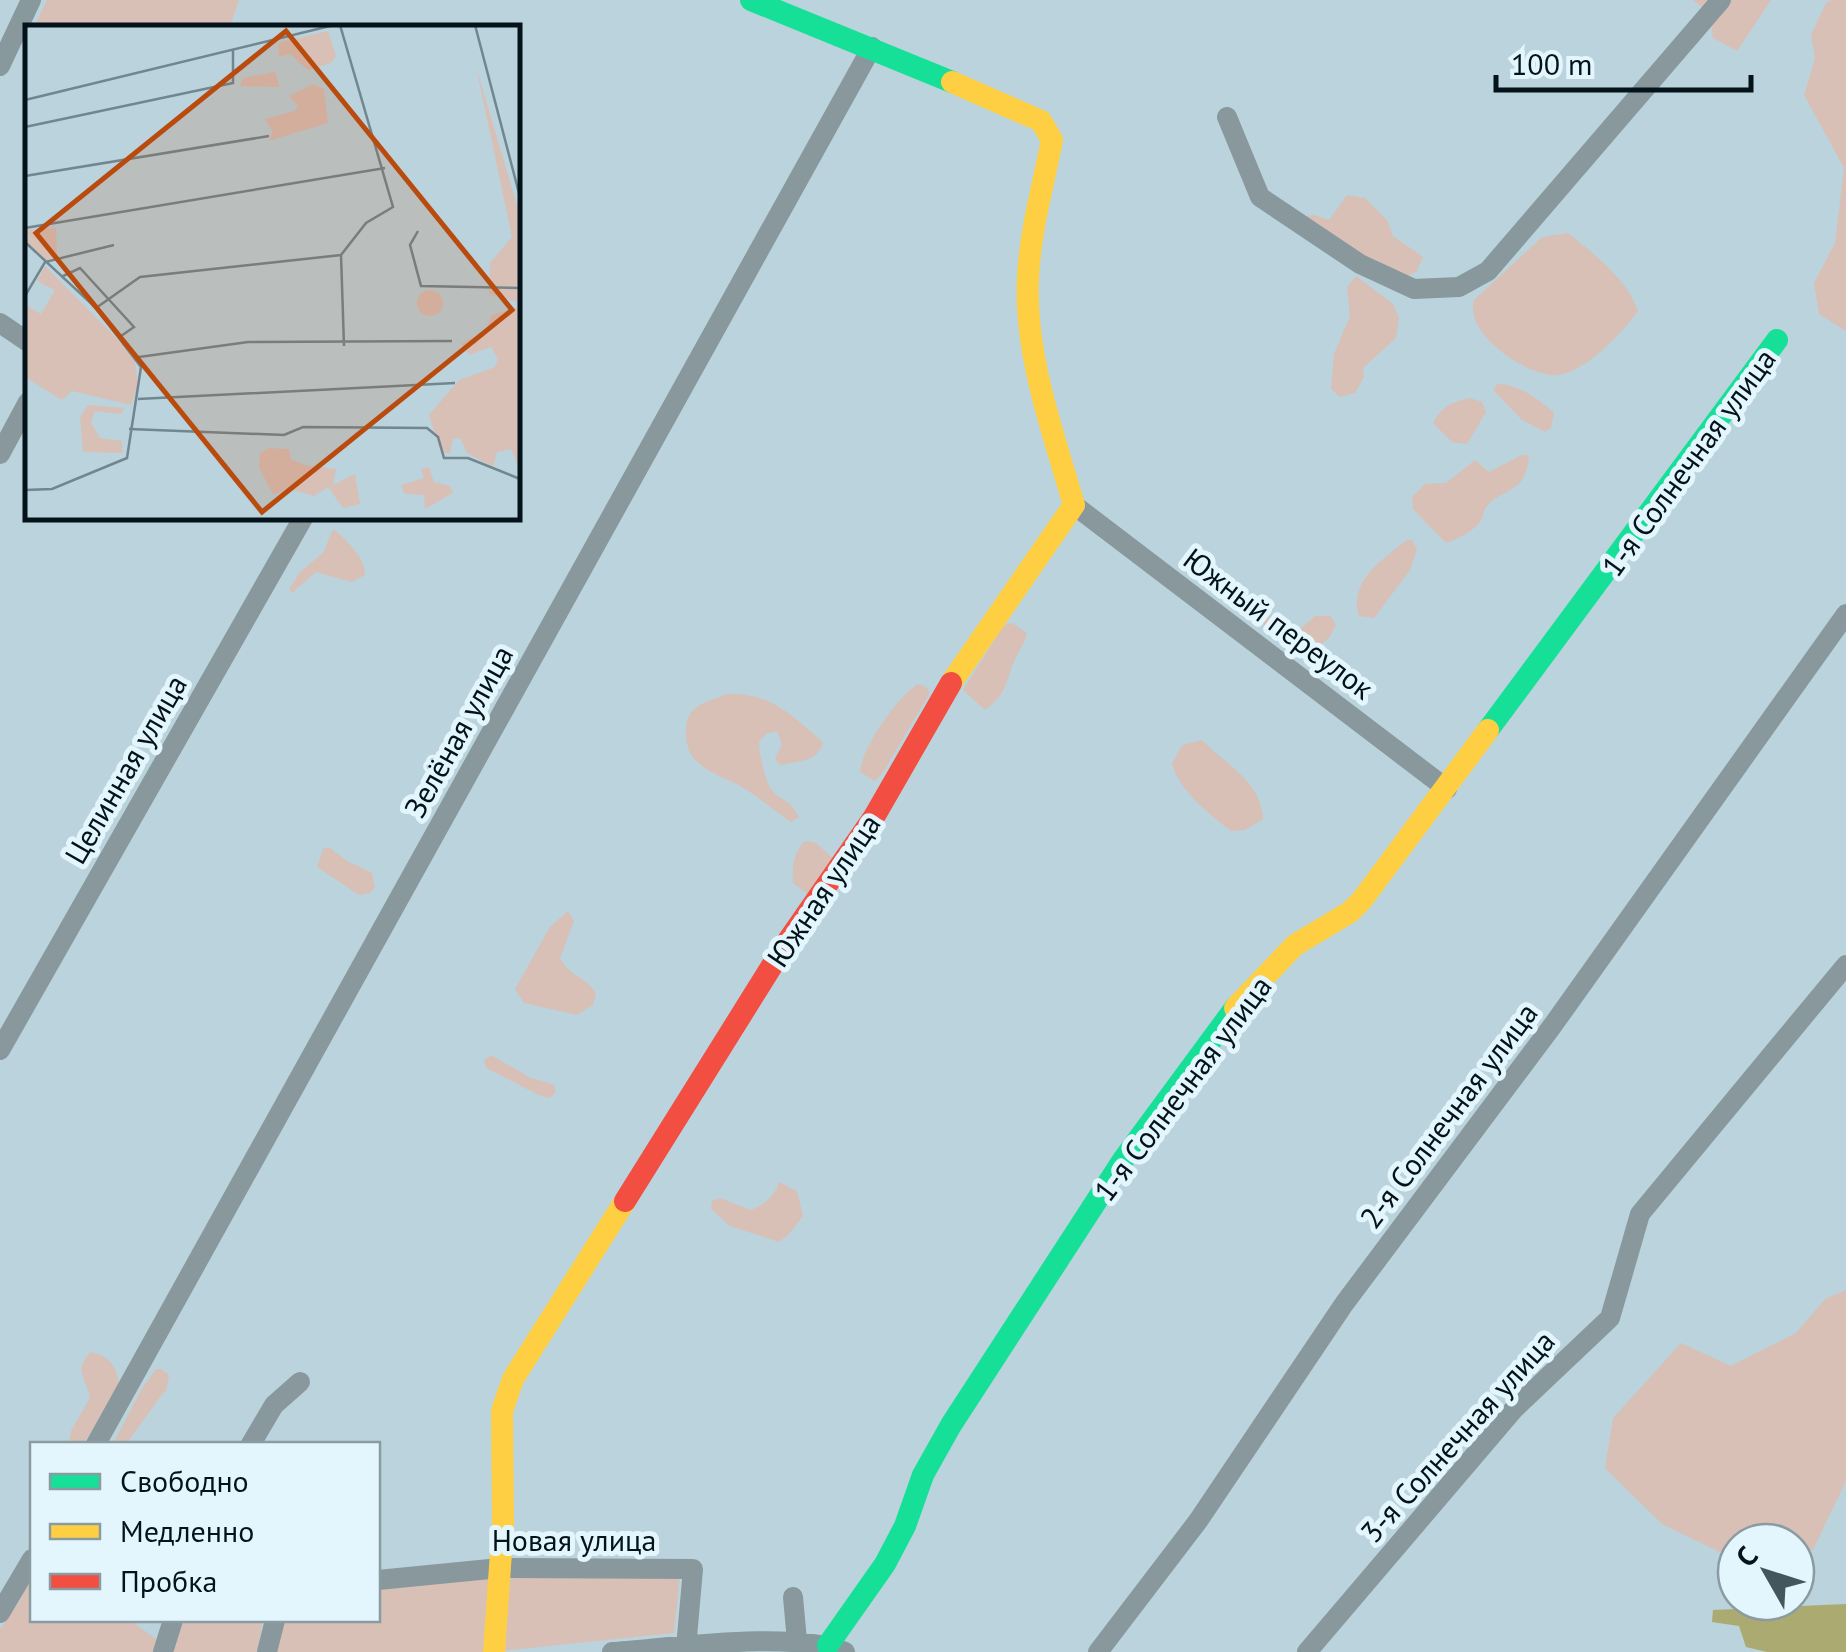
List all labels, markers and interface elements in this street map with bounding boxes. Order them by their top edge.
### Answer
inset map [25,25,520,520]
scale bar [1496,30,1751,92]
text: 100 m [1511,44,1592,83]
street label: 1-я Солнечная улица [1592,340,1784,584]
street label: Южный переулок [1176,539,1382,708]
street label: Зелёная улица [395,638,521,824]
street label: Целинная улица [55,668,195,870]
street label: Южная улица [758,806,888,974]
street label: 1-я Солнечная улица [1084,968,1280,1208]
street label: 2-я Солнечная улица [1350,995,1546,1235]
street label: 3-я Солнечная улица [1351,1322,1563,1550]
legend [30,1442,380,1622]
text: Свободно [120,1461,249,1500]
text: Медленно [120,1511,254,1550]
street label: Новая улица [492,1520,656,1559]
north arrow [1716,1522,1816,1622]
text: С [1727,1538,1765,1574]
text: Пробка [120,1561,217,1600]

